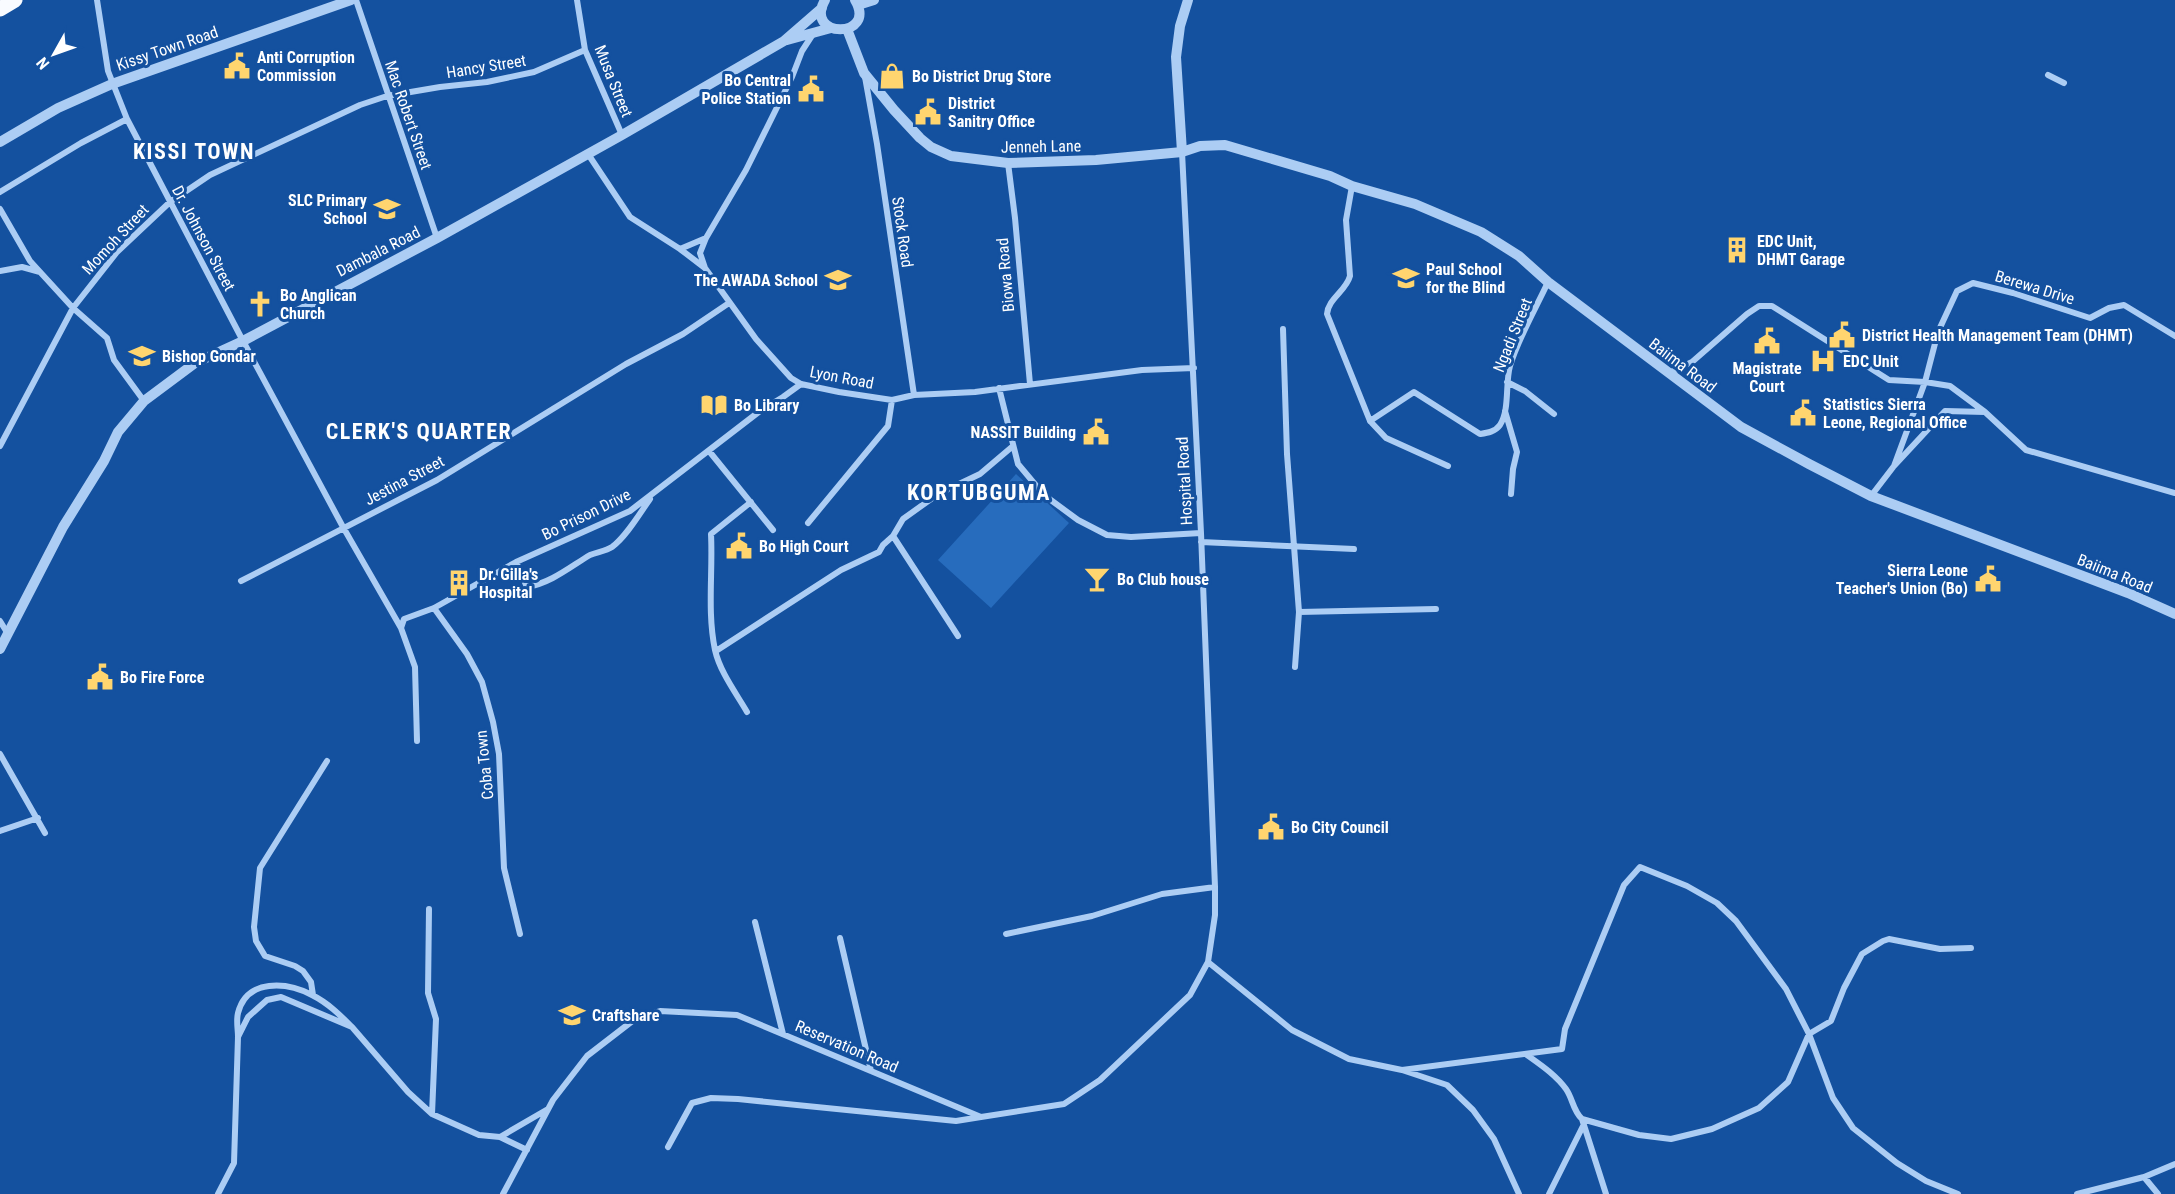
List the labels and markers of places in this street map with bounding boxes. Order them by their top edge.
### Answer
place label: Anti Corruption Commission [257,48,355,85]
public building icon: Anti Corruption Commission [222,51,252,81]
shop icon: Bo District Drug Store [877,61,907,91]
place label: Bo District Drug Store [912,67,1052,86]
place label: Bo Central Police Station [701,71,791,108]
public building icon: Bo Central Police Station [796,74,826,104]
place label: District Sanitry Office [948,94,1035,131]
public building icon: District Sanitry Office [913,97,943,127]
place label: SLC Primary School [288,191,367,228]
school or university icon: SLC Primary School [372,194,402,224]
place label: EDC Unit, DHMT Garage [1757,232,1845,269]
building icon: EDC Unit, DHMT Garage [1722,235,1752,265]
place label: Paul School for the Blind [1426,260,1505,297]
school or university icon: Paul School for the Blind [1391,263,1421,293]
school or university icon: The AWADA School [823,265,853,295]
place label: The AWADA School [694,271,818,290]
place label: Bo Anglican Church [280,286,357,323]
church icon: Bo Anglican Church [245,289,275,319]
public building icon: District Health Management Team (DHMT) [1827,320,1857,350]
public building icon: Magistrate Court [1752,326,1782,356]
place label: District Health Management Team (DHMT) [1862,326,2133,345]
school or university icon: Bishop Gondar [127,341,157,371]
hospital icon: EDC Unit [1808,346,1838,376]
place label: Bishop Gondar [162,347,256,366]
place label: EDC Unit [1843,352,1899,371]
place label: Magistrate Court [1732,359,1802,396]
library icon: Bo Library [699,390,729,420]
place label: Statistics Sierra Leone, Regional Office [1823,395,1967,432]
place label: Bo Library [734,396,799,415]
public building icon: Statistics Sierra Leone, Regional Office [1788,398,1818,428]
public building icon: NASSIT Building [1081,417,1111,447]
place label: NASSIT Building [970,423,1076,442]
public building icon: Bo High Court [724,531,754,561]
place label: Bo High Court [759,537,849,556]
place label: Sierra Leone Teacher's Union (Bo) [1836,561,1968,598]
bar icon: Bo Club house [1082,564,1112,594]
public building icon: Sierra Leone Teacher's Union (Bo) [1973,564,2003,594]
place label: Dr. Gilla's Hospital [479,565,538,602]
building icon: Dr. Gilla's Hospital [444,568,474,598]
place label: Bo Club house [1117,570,1209,589]
public building icon: Bo Fire Force [85,662,115,692]
place label: Bo Fire Force [120,668,205,687]
public building icon: Bo City Council [1256,812,1286,842]
place label: Bo City Council [1291,818,1389,837]
school or university icon: Craftshare [557,1000,587,1030]
place label: Craftshare [592,1006,660,1025]

